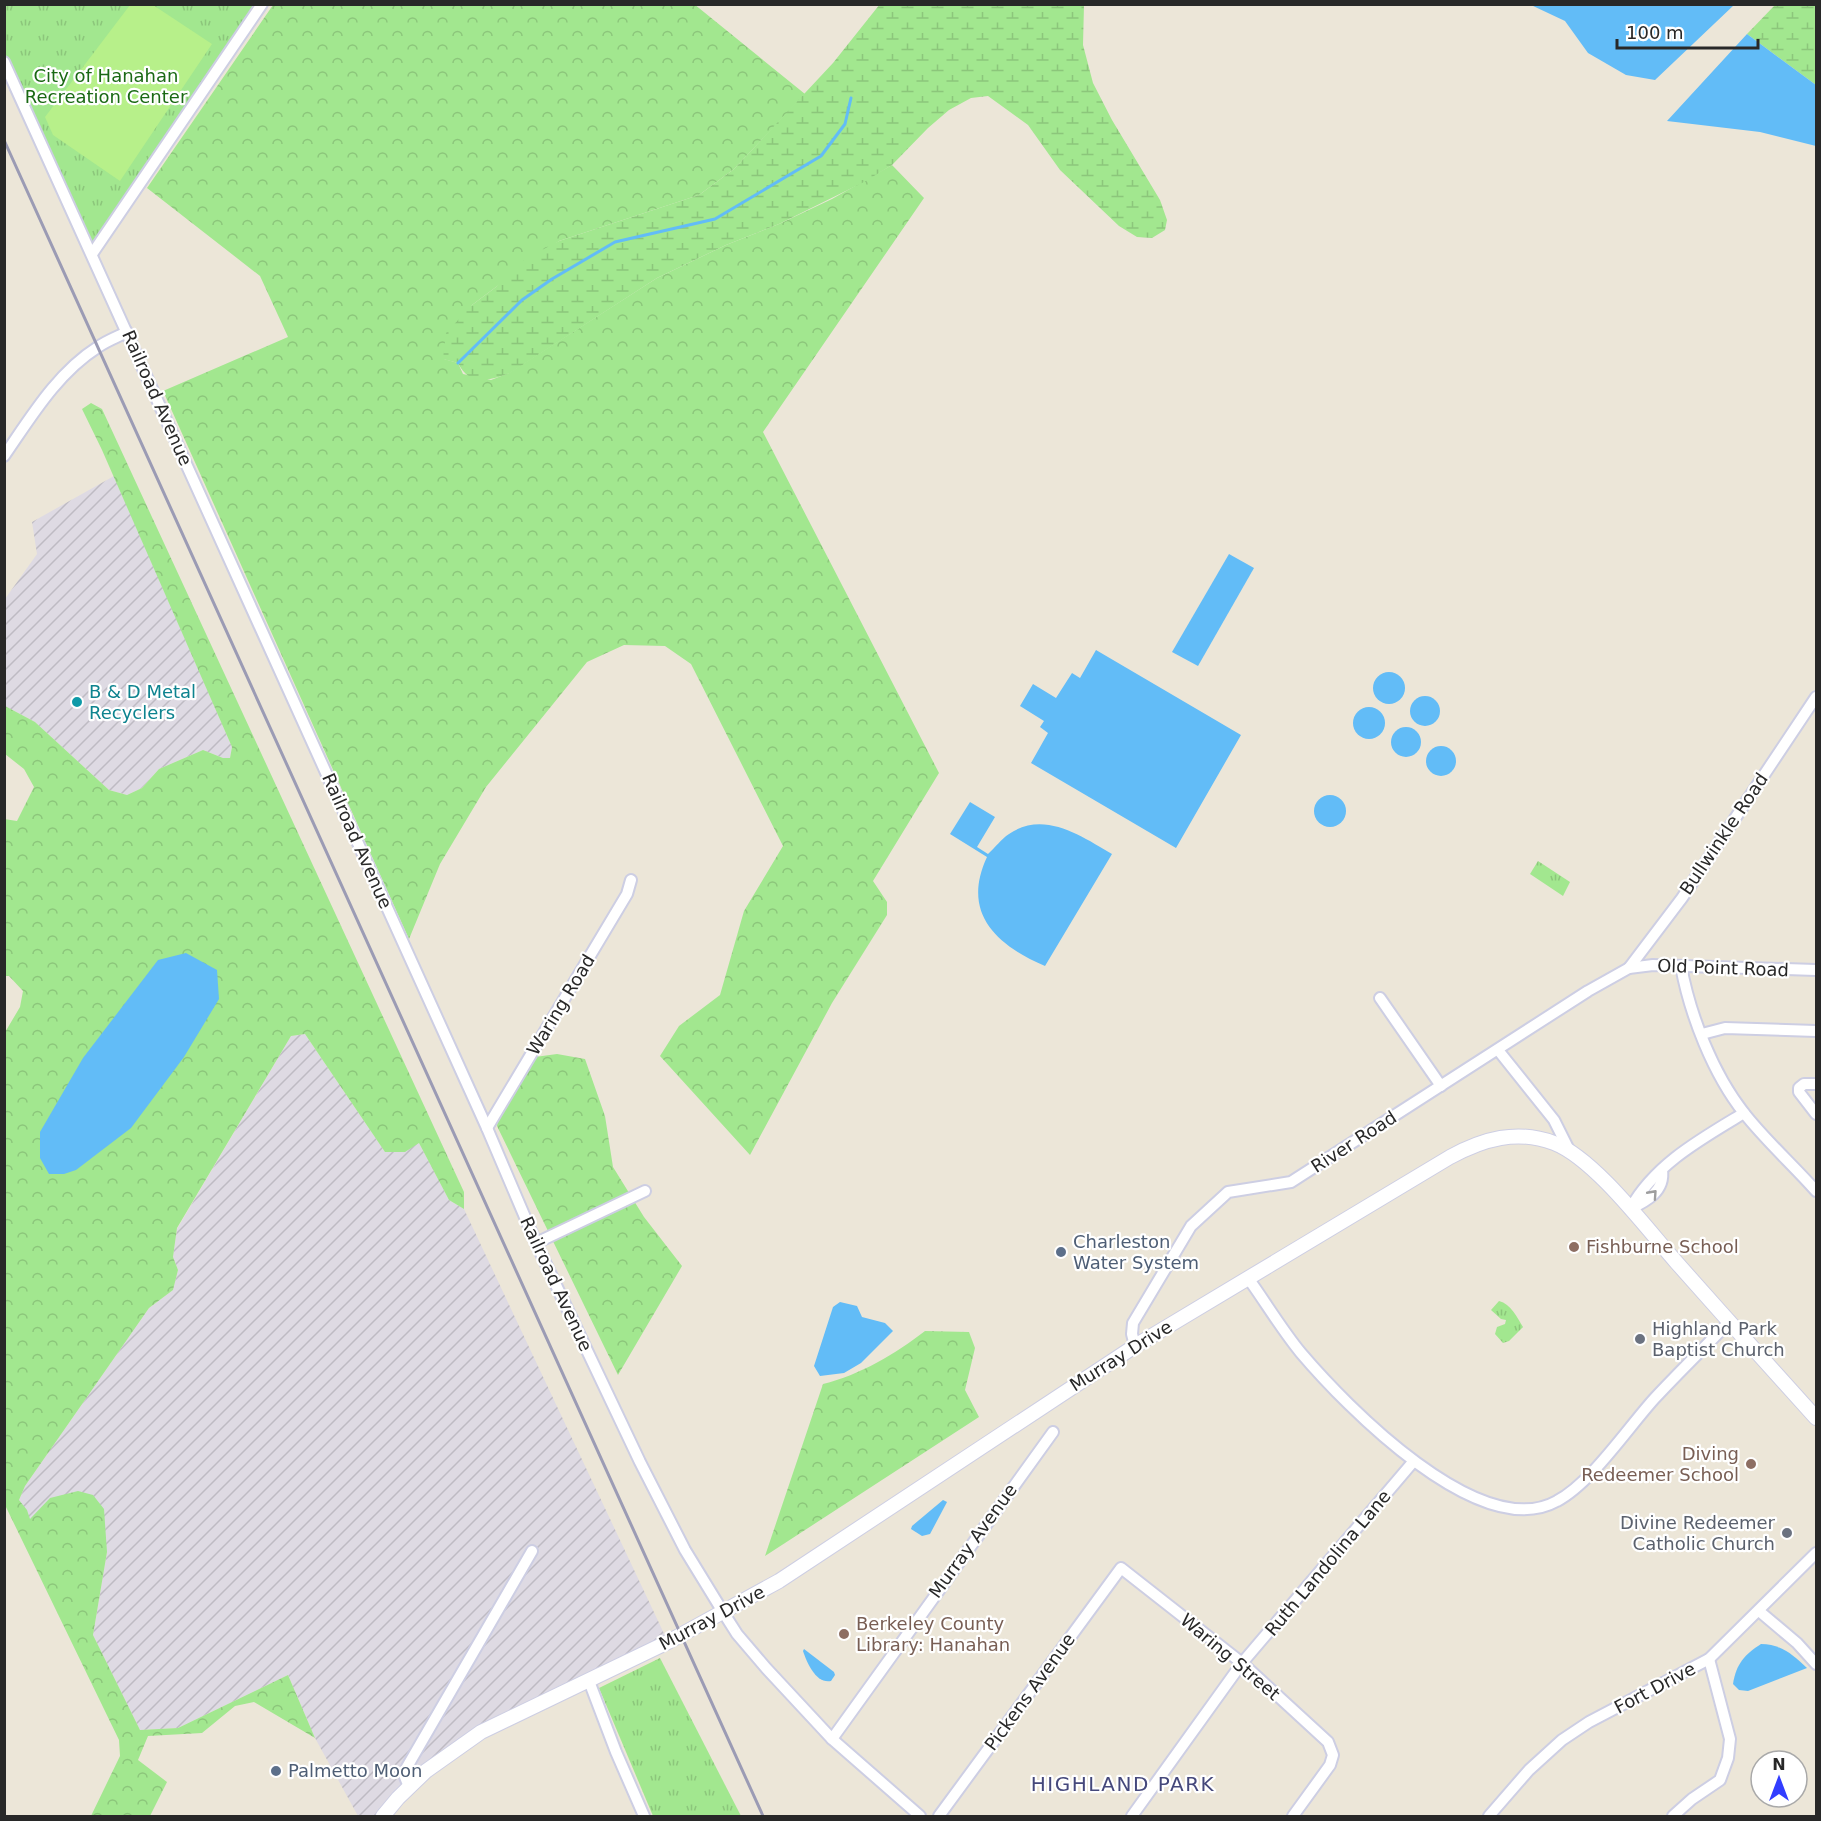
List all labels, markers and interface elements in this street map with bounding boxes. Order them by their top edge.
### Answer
scale bar [1617,12,1758,50]
text: 100 m [1626,22,1684,43]
park label: City of Hanahan Recreation Center [25,65,188,107]
street label: Railroad Avenue [118,327,197,469]
place label: B & D Metal Recyclers [89,681,196,723]
marker: B & D Metal Recyclers [70,695,84,709]
street label: Bullwinkle Road [1675,769,1772,899]
street label: Railroad Avenue [318,770,397,912]
street label: Waring Road [522,951,599,1059]
street label: Old Point Road [1657,955,1789,980]
street label: River Road [1307,1106,1400,1177]
one-way arrow [1646,1190,1657,1201]
street label: Railroad Avenue [516,1213,597,1354]
place label: Charleston Water System [1073,1231,1199,1273]
place label: Fishburne School [1586,1236,1739,1257]
marker: Fishburne School [1567,1240,1581,1254]
marker: Charleston Water System [1054,1245,1068,1259]
street label: Murray Drive [1066,1316,1176,1395]
place label: Highland Park Baptist Church [1652,1318,1785,1360]
marker: Highland Park Baptist Church [1633,1332,1647,1346]
place label: Diving Redeemer School [1581,1443,1739,1485]
marker: Diving Redeemer School [1744,1457,1758,1471]
street label: Murray Avenue [924,1480,1021,1602]
street label: Ruth Landolina Lane [1260,1485,1395,1640]
place label: Divine Redeemer Catholic Church [1620,1512,1776,1554]
marker: Divine Redeemer Catholic Church [1780,1526,1794,1540]
street label: Murray Drive [655,1581,768,1654]
street label: Waring Street [1176,1609,1284,1704]
place label: Berkeley County Library: Hanahan [856,1613,1010,1655]
marker: Berkeley County Library: Hanahan [837,1627,851,1641]
street label: Pickens Avenue [980,1629,1079,1754]
street label: Fort Drive [1611,1657,1699,1718]
north arrow [1749,1749,1809,1809]
text: N [1772,1755,1786,1774]
place label: Palmetto Moon [288,1760,423,1781]
marker: Palmetto Moon [269,1764,283,1778]
district label: HIGHLAND PARK [1031,1772,1215,1796]

